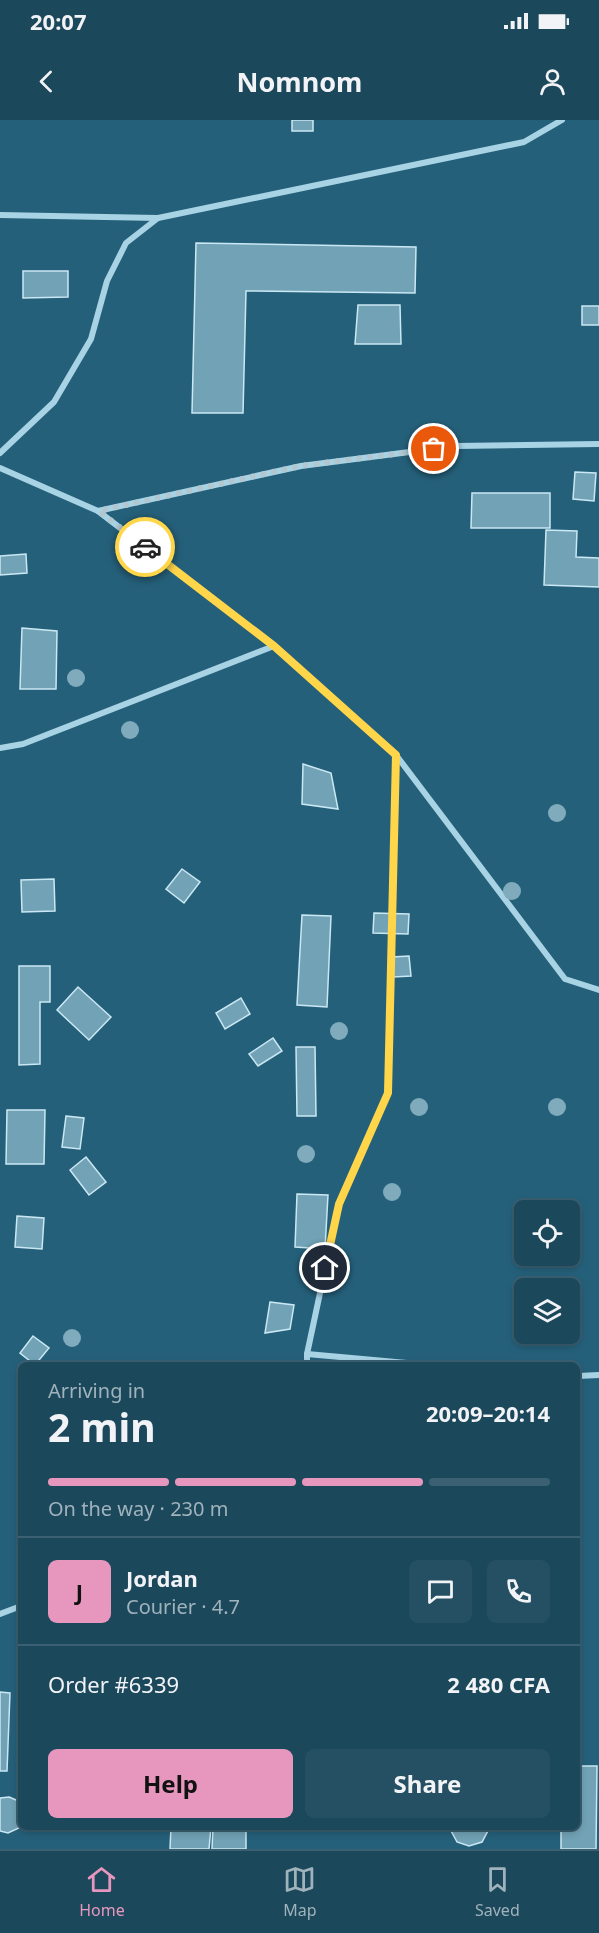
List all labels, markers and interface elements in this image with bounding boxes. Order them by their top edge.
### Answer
text: 20:07 [30,6,87,36]
text: Nomnom [237,63,362,100]
icon: back [30,65,63,98]
icon: person [536,65,569,98]
pin [408,423,459,474]
icon: bag [417,432,450,465]
courier [115,517,175,577]
icon: car [129,531,162,564]
map controls [514,1200,580,1344]
button: locate [514,1200,580,1266]
pin [299,1242,350,1293]
icon: home [308,1251,341,1284]
button: layers [514,1278,580,1344]
text: Arriving in [48,1377,145,1404]
text: 20:09–20:14 [426,1398,550,1428]
text: 2 min [48,1400,155,1453]
text: On the way · 230 m [48,1495,228,1522]
button: chat [409,1560,472,1623]
button: phone [487,1560,550,1623]
text: Jordan [126,1563,198,1593]
text: J [76,1576,83,1606]
text: Courier · 4.7 [126,1593,240,1620]
text: Order #6339 [48,1669,179,1699]
text: 2 480 CFA [447,1669,550,1699]
button: Help [48,1749,293,1818]
button: Share [305,1749,550,1818]
tab: Home [79,1863,125,1921]
tab: Map [283,1863,317,1921]
tab: Saved [475,1863,520,1921]

